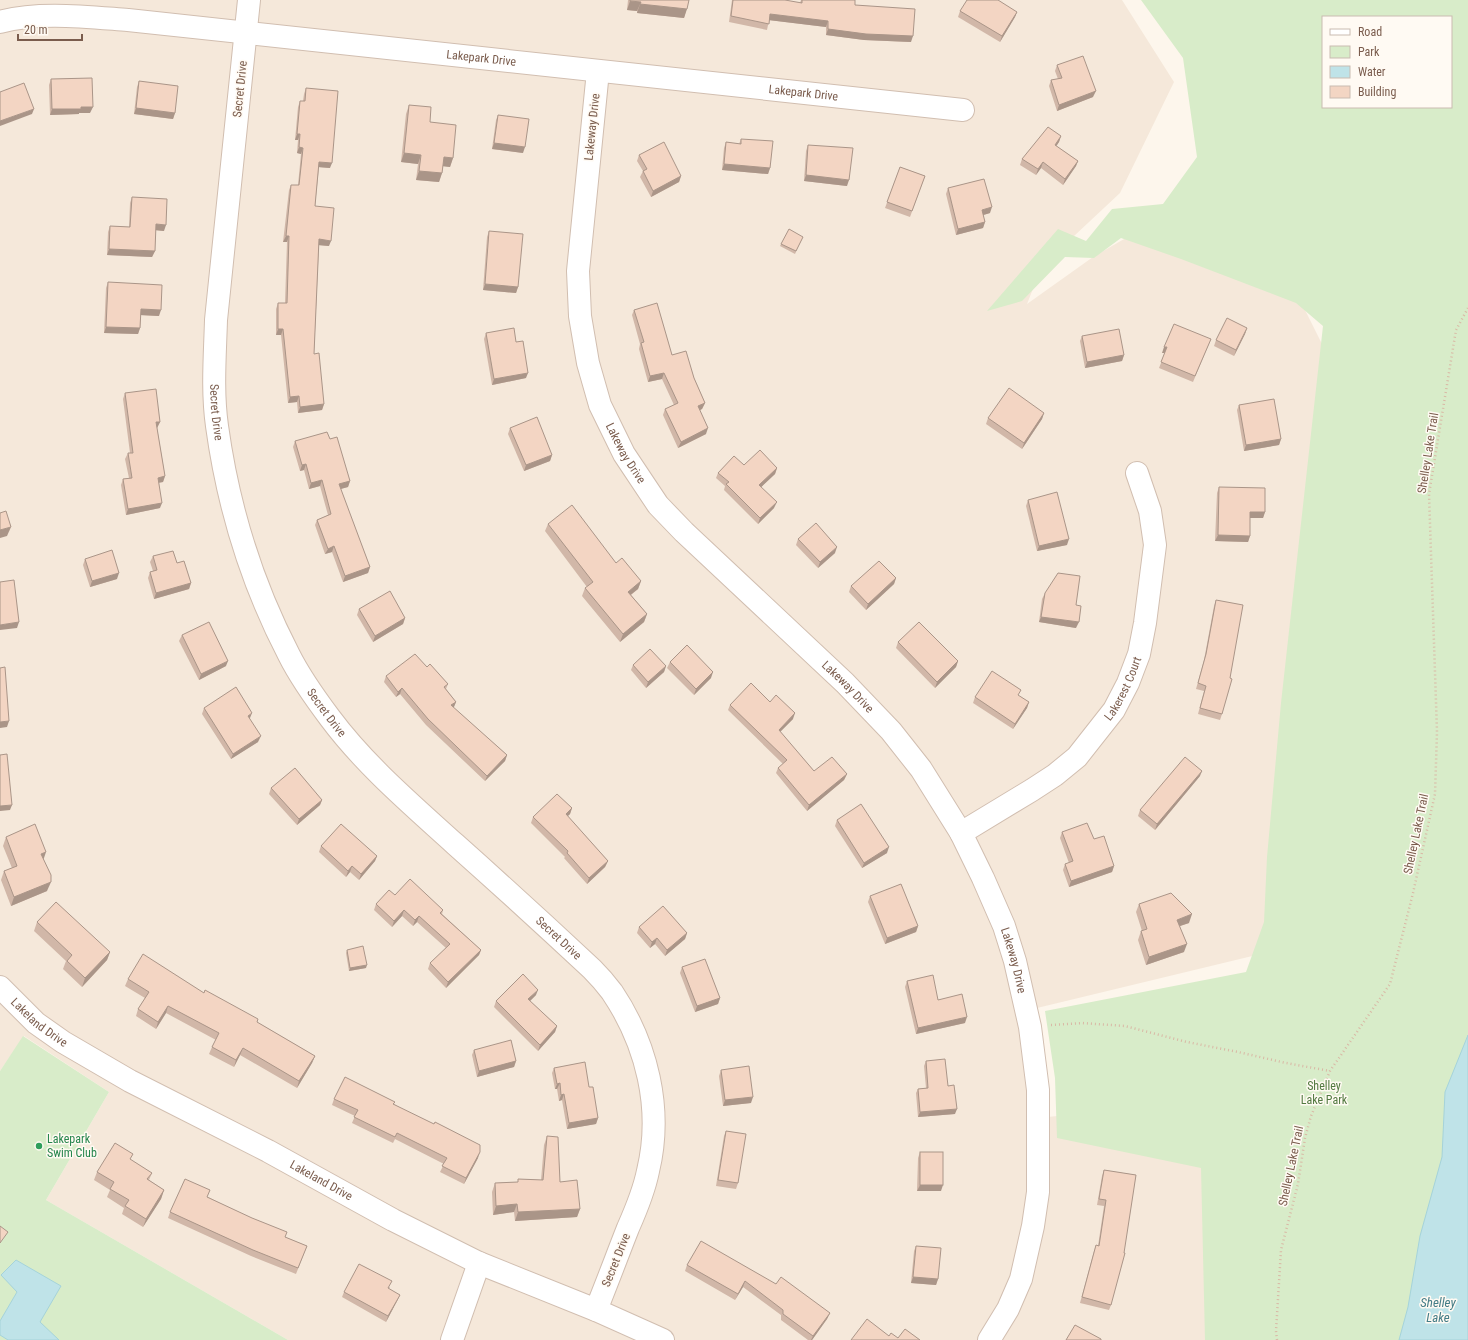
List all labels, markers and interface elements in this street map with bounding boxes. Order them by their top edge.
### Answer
scale bar [18,16,82,42]
legend [1322,16,1452,108]
text: 20 m [24,23,48,37]
text: Road [1358,25,1382,39]
text: Park [1358,45,1380,59]
street label: Lakepark Drive [446,47,517,69]
street label: Secret Drive [230,60,250,118]
text: Water [1358,65,1386,79]
street label: Lakepark Drive [768,82,839,104]
text: Building [1358,85,1396,99]
street label: Lakeway Drive [582,92,603,161]
street label: Secret Drive [207,384,226,442]
street label: Shelley Lake Trail [1415,411,1441,495]
street label: Lakeway Drive [603,421,649,486]
street label: Lakerest Court [1101,654,1145,723]
street label: Lakeway Drive [819,658,877,716]
street label: Secret Drive [304,686,349,740]
street label: Shelley Lake Trail [1401,793,1431,875]
street label: Secret Drive [533,914,585,963]
street label: Lakeway Drive [998,926,1029,995]
street label: Lakeland Drive [8,995,70,1050]
park label: Shelley Lake Park [1301,1079,1348,1107]
street label: Shelley Lake Trail [1276,1125,1306,1207]
place label: Lakepark Swim Club [47,1132,97,1160]
marker: Lakepark Swim Club [34,1141,44,1151]
street label: Lakeland Drive [287,1157,355,1203]
street label: Secret Drive [599,1231,633,1289]
water label: Shelley Lake [1420,1295,1456,1325]

